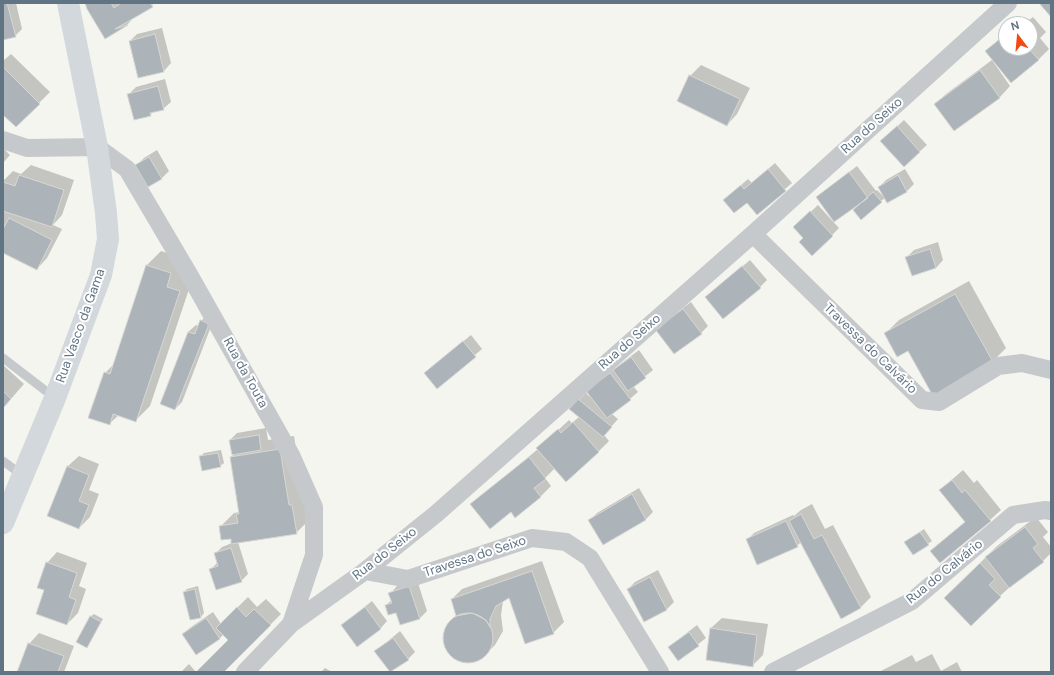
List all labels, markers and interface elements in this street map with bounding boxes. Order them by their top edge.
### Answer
north arrow [998,16,1038,56]
text: N [1009,18,1021,33]
street label: Rua do Seixo [838,94,906,158]
street label: Rua Vasco da Gama [53,267,109,385]
street label: Travessa do Calvário [820,300,920,398]
street label: Rua do Seixo [596,311,664,373]
street label: Rua da Touta [219,335,271,411]
street label: Rua do Seixo [350,524,420,584]
street label: Travessa do Seixo [422,533,528,581]
street label: Rua do Calvário [904,537,986,607]

